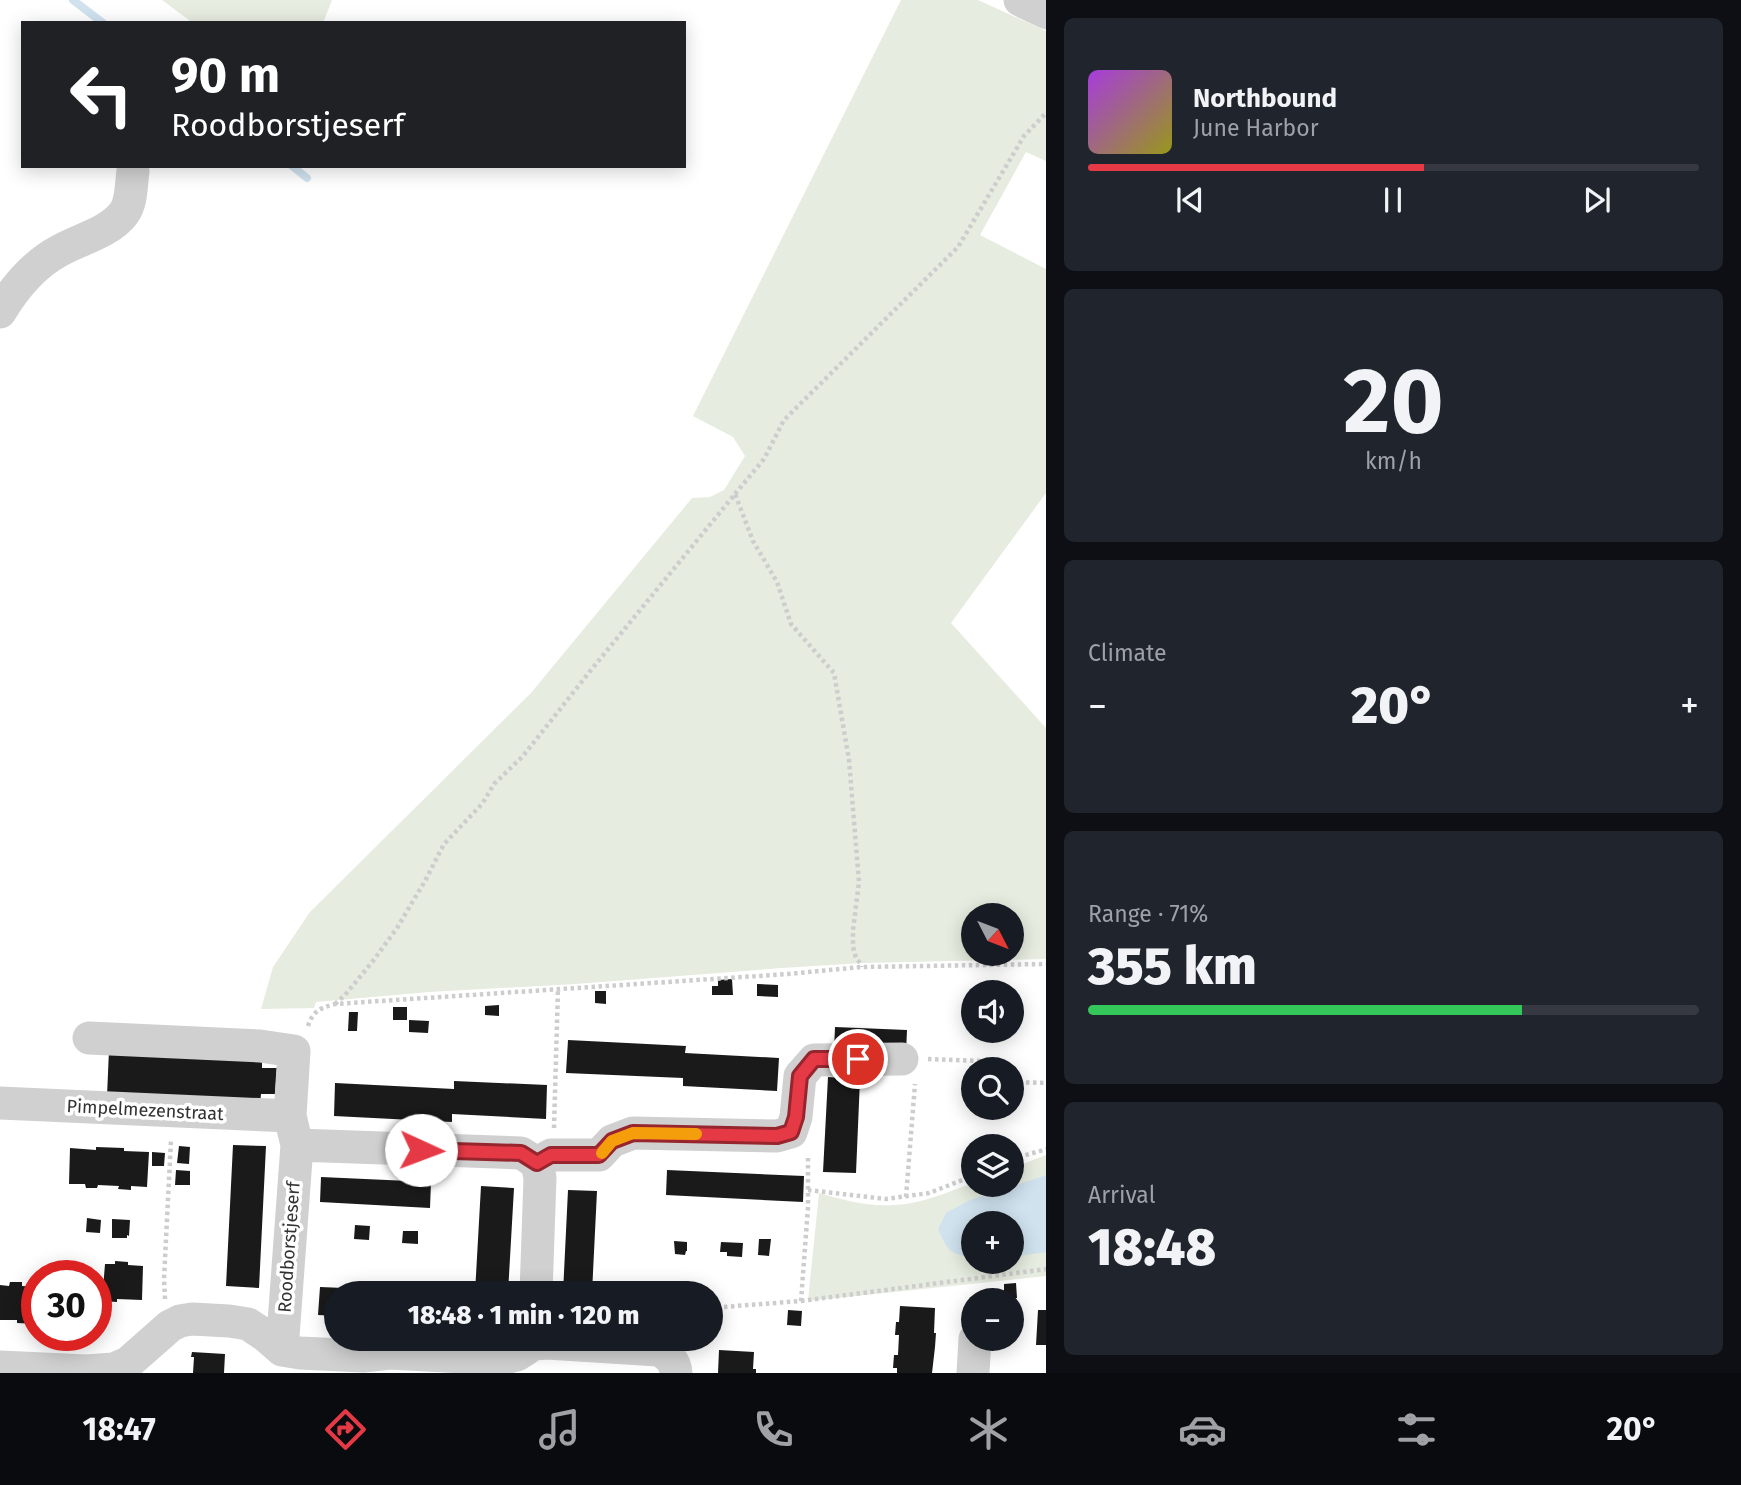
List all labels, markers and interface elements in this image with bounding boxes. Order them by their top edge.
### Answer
text: 90 m [171,46,280,105]
icon: left [56,49,147,140]
text: Northbound [1193,83,1337,114]
text: Roodborstjeserf [171,106,404,144]
text: June Harbor [1193,114,1319,142]
icon: previous [1171,181,1209,219]
icon: pause [1374,181,1412,219]
icon: next [1578,181,1616,219]
text: 20 [1343,347,1444,456]
text: km/h [1365,447,1422,475]
text: Climate [1088,639,1167,667]
text: 20° [1351,674,1436,737]
text: − [1088,683,1107,729]
text: + [1680,683,1699,729]
text: Range · 71% [1088,900,1208,928]
north arrow [961,903,1024,966]
map controls [961,903,1024,1351]
text: 355 km [1088,935,1257,998]
button: sound [961,980,1024,1043]
pin [828,1029,888,1089]
icon: arrive [839,1040,877,1078]
button: search [961,1057,1024,1120]
street label: Pimpelmezenstraat [66,1095,225,1125]
position arrow [384,1113,458,1187]
button: layers [961,1134,1024,1197]
street label: Roodborstjeserf [273,1179,305,1313]
text: Arrival [1088,1181,1155,1209]
button: + [961,1211,1024,1274]
text: 18:48 [1088,1216,1216,1279]
speed limit sign: 30 [21,1260,112,1351]
button: − [961,1288,1024,1351]
text: 18:48 · 1 min · 120 m [408,1300,639,1331]
icon: directions [321,1405,370,1454]
icon: music [535,1405,584,1454]
icon: phone [749,1405,798,1454]
icon: climate [964,1405,1013,1454]
icon: car [1178,1405,1227,1454]
icon: filters [1392,1405,1441,1454]
text: 18:47 [83,1410,156,1448]
text: 20° [1606,1410,1658,1448]

